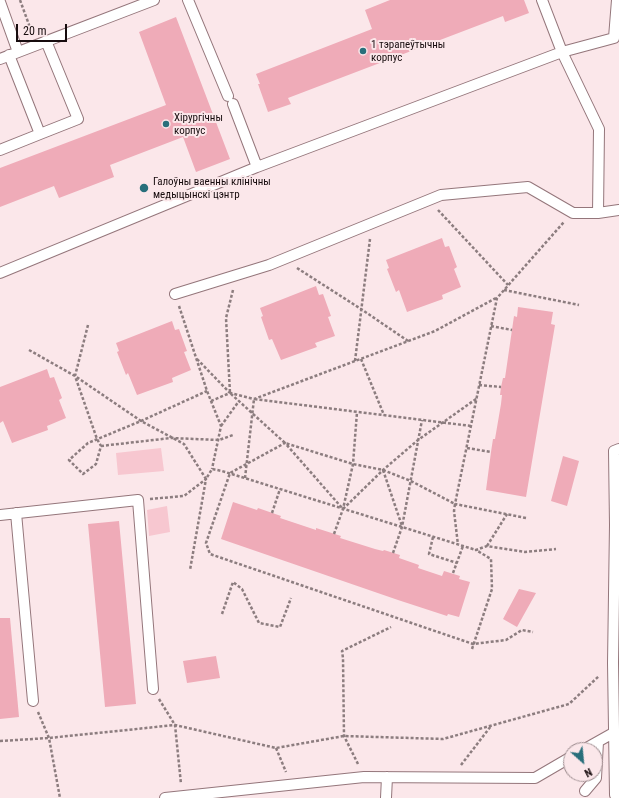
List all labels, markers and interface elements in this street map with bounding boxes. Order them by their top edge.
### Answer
scale bar [18,16,69,42]
text: 20 m [23,24,47,38]
place label: 1 тэрапеўтычны корпус [371,38,445,64]
marker: 1 тэрапеўтычны корпус [358,46,368,56]
place label: Хірургічны корпус [174,111,223,137]
marker: Хірургічны корпус [161,119,171,129]
place label: Галоўны ваенны клінічны медыцынскі цэнтр [153,175,271,201]
marker: Галоўны ваенны клінічны медыцынскі цэнтр [138,182,150,194]
north arrow [563,742,603,782]
text: N [582,765,594,780]

